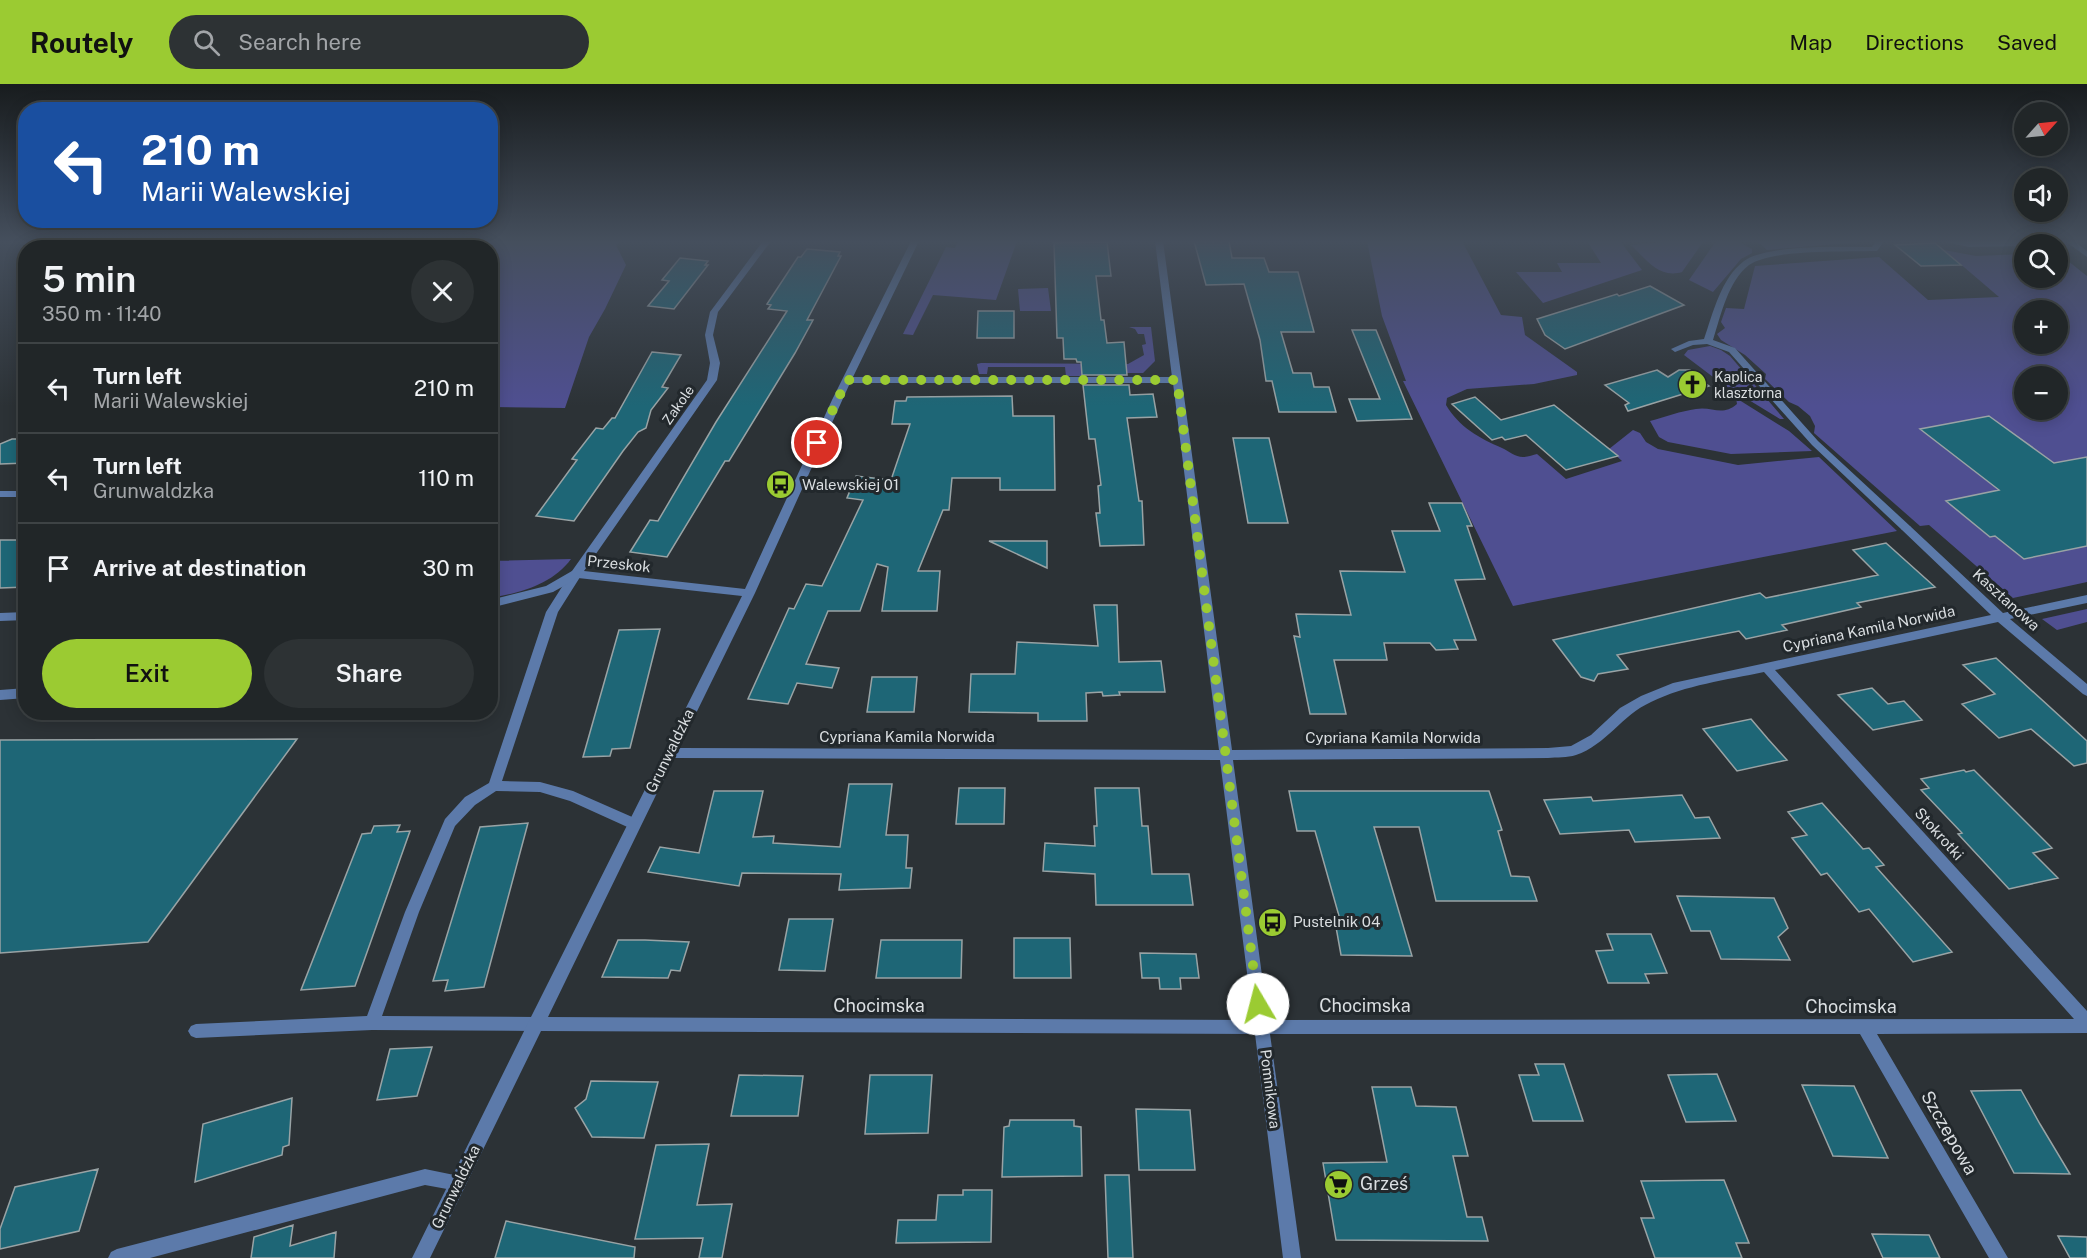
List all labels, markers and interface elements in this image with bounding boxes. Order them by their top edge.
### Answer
search box [169,15,589,69]
text: Routely [30,26,133,59]
icon: search [190,26,223,59]
text: Search here [238,29,362,55]
text: Map [1790,30,1832,55]
text: Directions [1865,30,1964,55]
text: Saved [1997,30,2057,55]
north arrow [2014,102,2068,156]
map controls [2014,102,2068,420]
text: 210 m [141,125,260,174]
icon: left [42,126,120,204]
button: sound [2014,168,2068,222]
text: Marii Walewskiej [141,175,351,207]
button: search [2014,234,2068,288]
text: 5 min [42,258,136,300]
button: close [411,260,474,323]
button: + [2014,300,2068,354]
text: 350 m · 11:40 [42,302,161,326]
text: Turn left [93,363,182,389]
button: − [2014,366,2068,420]
church icon: Kaplica klasztorna [1677,369,1709,401]
place label: Kaplica klasztorna [1714,369,1782,401]
icon: left [42,372,75,405]
text: 210 m [414,375,474,401]
street label: Zakole [659,382,697,428]
text: Marii Walewskiej [93,389,248,413]
pin [791,417,842,468]
icon: arrive [800,426,833,459]
text: Turn left [93,453,182,479]
icon: left [42,462,75,495]
text: 110 m [418,465,474,491]
bus stop icon: Walewskiej 01 [765,469,797,501]
place label: Walewskiej 01 [802,476,899,493]
text: Grunwaldzka [93,479,214,503]
icon: arrive [42,552,75,585]
street label: Przeskok [586,552,652,575]
text: Arrive at destination [93,555,306,581]
text: 30 m [422,555,474,581]
street label: Kasztanowa [1969,565,2043,634]
street label: Cypriana Kamila Norwida [1781,602,1957,655]
button: Exit [42,639,252,708]
button: Share [264,639,474,708]
street label: Grunwaldzka [642,706,697,795]
street label: Cypriana Kamila Norwida [819,728,995,745]
street label: Cypriana Kamila Norwida [1305,729,1481,746]
street label: Stokrotki [1912,804,1967,863]
bus stop icon: Pustelnik 04 [1256,906,1288,938]
place label: Pustelnik 04 [1293,913,1380,930]
position arrow [1226,972,1290,1036]
street label: Chocimska [833,995,925,1016]
street label: Chocimska [1319,995,1411,1016]
street label: Chocimska [1805,996,1897,1017]
street label: Pomnikowa [1257,1048,1284,1129]
street label: Szczepowa [1917,1087,1982,1178]
street label: Grunwaldzka [428,1142,483,1231]
supermarket icon: Grześ [1323,1168,1355,1200]
place label: Grześ [1360,1173,1408,1194]

